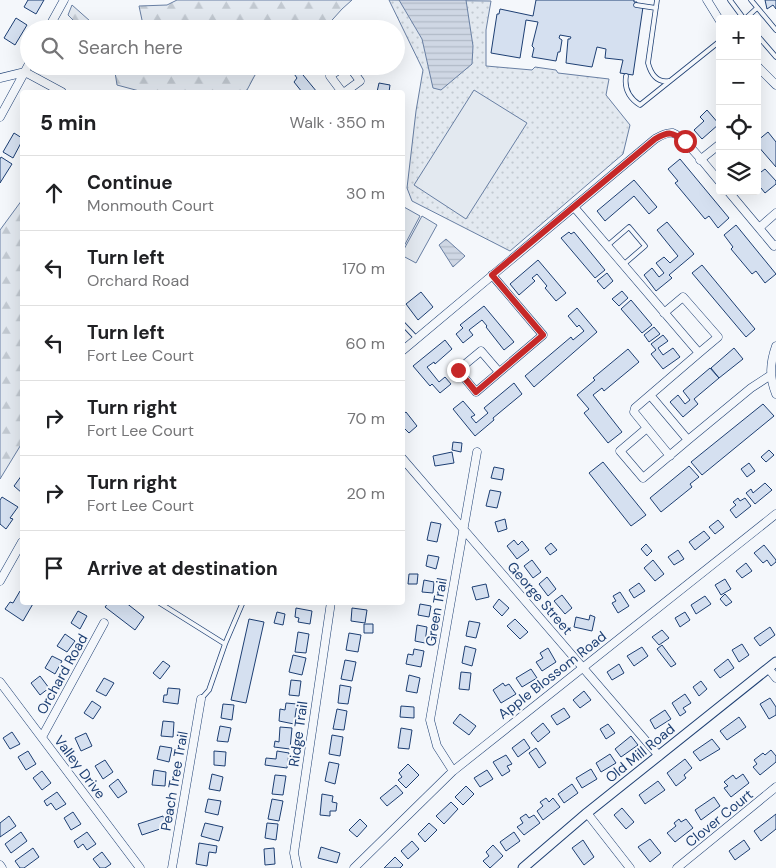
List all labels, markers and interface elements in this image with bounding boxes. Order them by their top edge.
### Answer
map controls [716,15,761,195]
button: + [716,15,761,60]
search box [20,20,405,75]
icon: search [38,34,66,62]
text: Search here [78,35,183,60]
button: − [716,60,761,105]
button: locate [716,105,761,150]
text: 5 min [40,109,96,137]
text: Walk · 350 m [290,112,385,133]
route start [674,130,697,153]
button: layers [716,150,761,195]
text: Continue [87,170,173,195]
icon: ahead [40,179,68,207]
text: 30 m [346,183,385,204]
text: Monmouth Court [87,195,214,216]
text: Turn left [87,245,165,270]
icon: left [40,254,68,282]
text: 170 m [342,258,385,279]
text: Orchard Road [87,270,189,291]
text: Turn left [87,320,165,345]
icon: left [40,329,68,357]
text: 60 m [345,333,385,354]
text: Fort Lee Court [87,345,194,366]
route end [447,359,470,382]
text: Turn right [87,395,177,420]
icon: right [40,404,68,432]
text: 70 m [347,408,385,429]
text: Fort Lee Court [87,420,194,441]
text: Turn right [87,470,177,495]
icon: right [40,479,68,507]
text: 20 m [346,483,385,504]
text: Fort Lee Court [87,495,194,516]
icon: arrive [40,554,68,582]
text: Arrive at destination [87,556,278,581]
street label: George Street [503,558,577,638]
street label: Green Trail [421,576,451,648]
street label: Apple Blossom Road [494,627,610,723]
street label: Orchard Road [32,631,92,717]
street label: Ridge Trail [284,700,312,768]
street label: Old Mill Road [602,720,678,786]
street label: Peach Tree Trail [156,730,192,832]
street label: Valley Drive [50,732,110,802]
street label: Clover Court [681,785,757,851]

